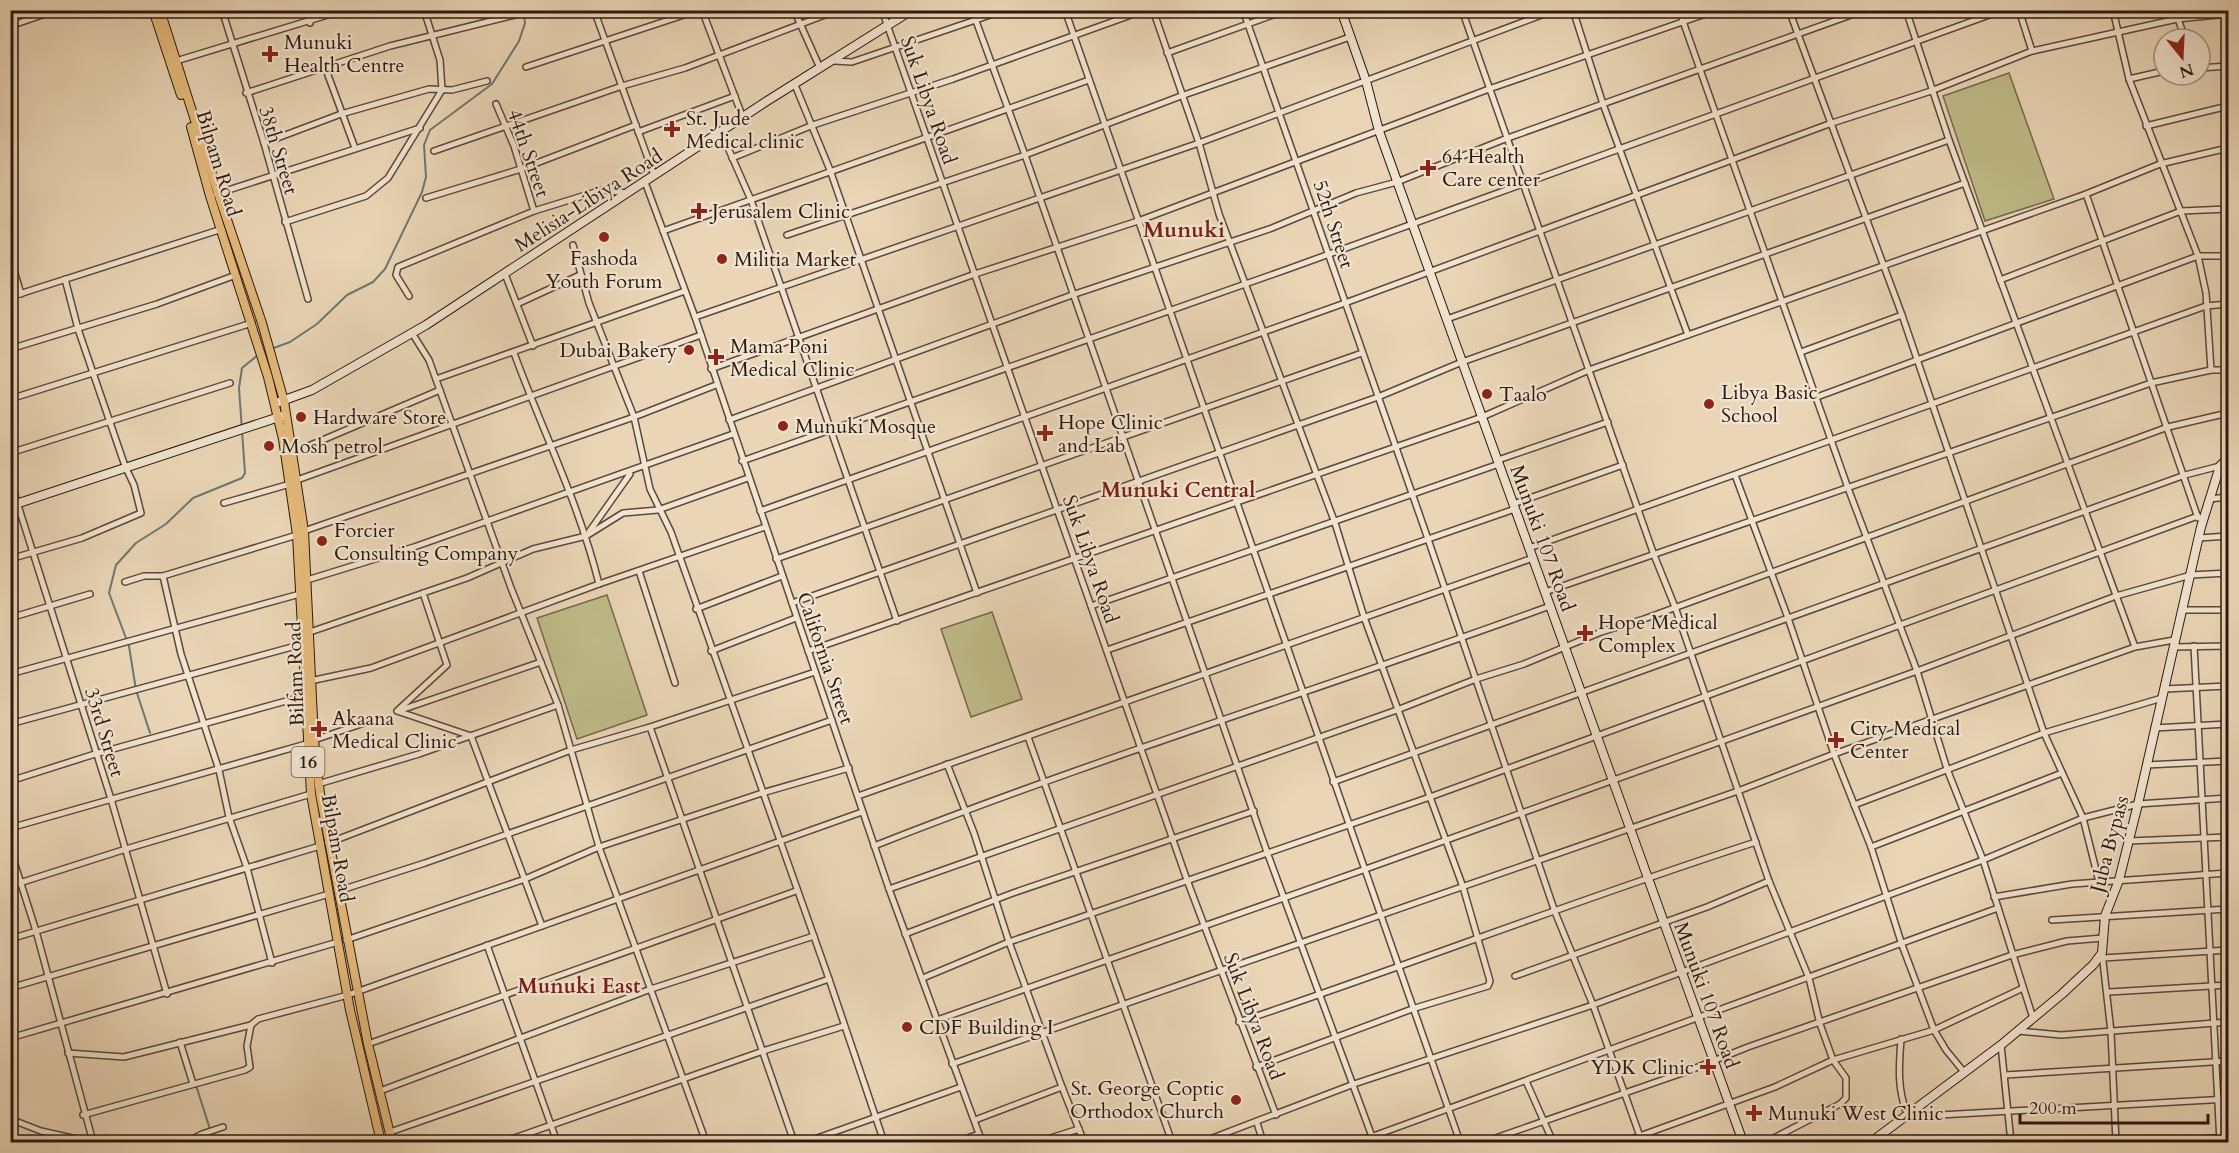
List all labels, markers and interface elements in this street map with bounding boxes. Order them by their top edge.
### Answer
north arrow [2152,27,2212,87]
place label: Munuki Health Centre [284,29,405,79]
street label: Suk Libya Road [894,32,963,168]
marker: Munuki Health Centre [261,45,279,63]
text: N [2176,58,2196,83]
street label: 38th Street [252,103,305,198]
place label: St. Jude Medical clinic [686,105,804,155]
street label: 44th Street [501,106,556,201]
street label: Bilpam Road [190,107,248,220]
marker: St. Jude Medical clinic [663,120,681,138]
street label: Melisia-Libiya Road [509,142,668,258]
place label: 64 Health Care center [1442,143,1541,193]
marker: 64 Health Care center [1419,159,1437,177]
street label: 52th Street [1307,177,1361,272]
place label: Jerusalem Clinic [709,198,850,225]
marker: Jerusalem Clinic [690,202,708,220]
district label: Munuki [1143,215,1225,245]
marker: Fashoda Youth Forum [597,230,611,244]
place label: Fashoda Youth Forum [546,245,662,295]
place label: Militia Market [734,246,857,273]
marker: Militia Market [715,252,729,266]
place label: Mama Poni Medical Clinic [730,333,855,383]
place label: Dubai Bakery [560,337,677,364]
marker: Dubai Bakery [682,343,696,357]
marker: Mama Poni Medical Clinic [707,348,725,366]
place label: Libya Basic School [1721,379,1818,429]
place label: Taalo [1499,381,1547,408]
marker: Taalo [1480,387,1494,401]
marker: Libya Basic School [1702,397,1716,411]
place label: Hardware Store [313,404,446,431]
place label: Hope Clinic and Lab [1058,409,1163,459]
marker: Hardware Store [294,410,308,424]
place label: Munuki Mosque [795,413,936,440]
marker: Munuki Mosque [776,419,790,433]
marker: Hope Clinic and Lab [1036,424,1054,442]
place label: Mosh petrol [281,433,383,460]
marker: Mosh petrol [262,439,276,453]
street label: Munuki 107 Road [1504,461,1582,615]
district label: Munuki Central [1101,476,1255,505]
street label: Suk Libya Road [1056,491,1125,627]
place label: Forcier Consulting Company [334,517,519,567]
marker: Forcier Consulting Company [315,534,329,548]
street label: California Street [790,589,861,728]
place label: Hope Medical Complex [1598,609,1718,659]
street label: Bilfam Road [280,621,311,727]
marker: Hope Medical Complex [1576,624,1594,642]
street label: 33rd Street [78,684,131,781]
place label: Akaana Medical Clinic [332,705,457,755]
place label: City Medical Center [1850,715,1960,765]
marker: Akaana Medical Clinic [310,720,328,738]
marker: City Medical Center [1827,731,1845,749]
road number: 16 [292,747,324,777]
street label: Bilpam Road [315,792,360,905]
street label: Juba Bypass [2083,793,2135,898]
street label: Munuki 107 Road [1668,918,1746,1072]
street label: Suk Libya Road [1217,949,1290,1084]
district label: Munuki East [518,972,641,1001]
place label: CDF Building I [919,1014,1054,1041]
marker: CDF Building I [900,1020,914,1034]
place label: YDK Clinic [1590,1054,1694,1081]
marker: YDK Clinic [1699,1058,1717,1076]
place label: St. George Coptic Orthodox Church [1070,1075,1224,1125]
scale bar [2020,1087,2208,1125]
marker: St. George Coptic Orthodox Church [1229,1093,1243,1107]
text: 200 m [2029,1096,2077,1121]
place label: Munuki West Clinic [1768,1100,1944,1127]
marker: Munuki West Clinic [1745,1104,1763,1122]

